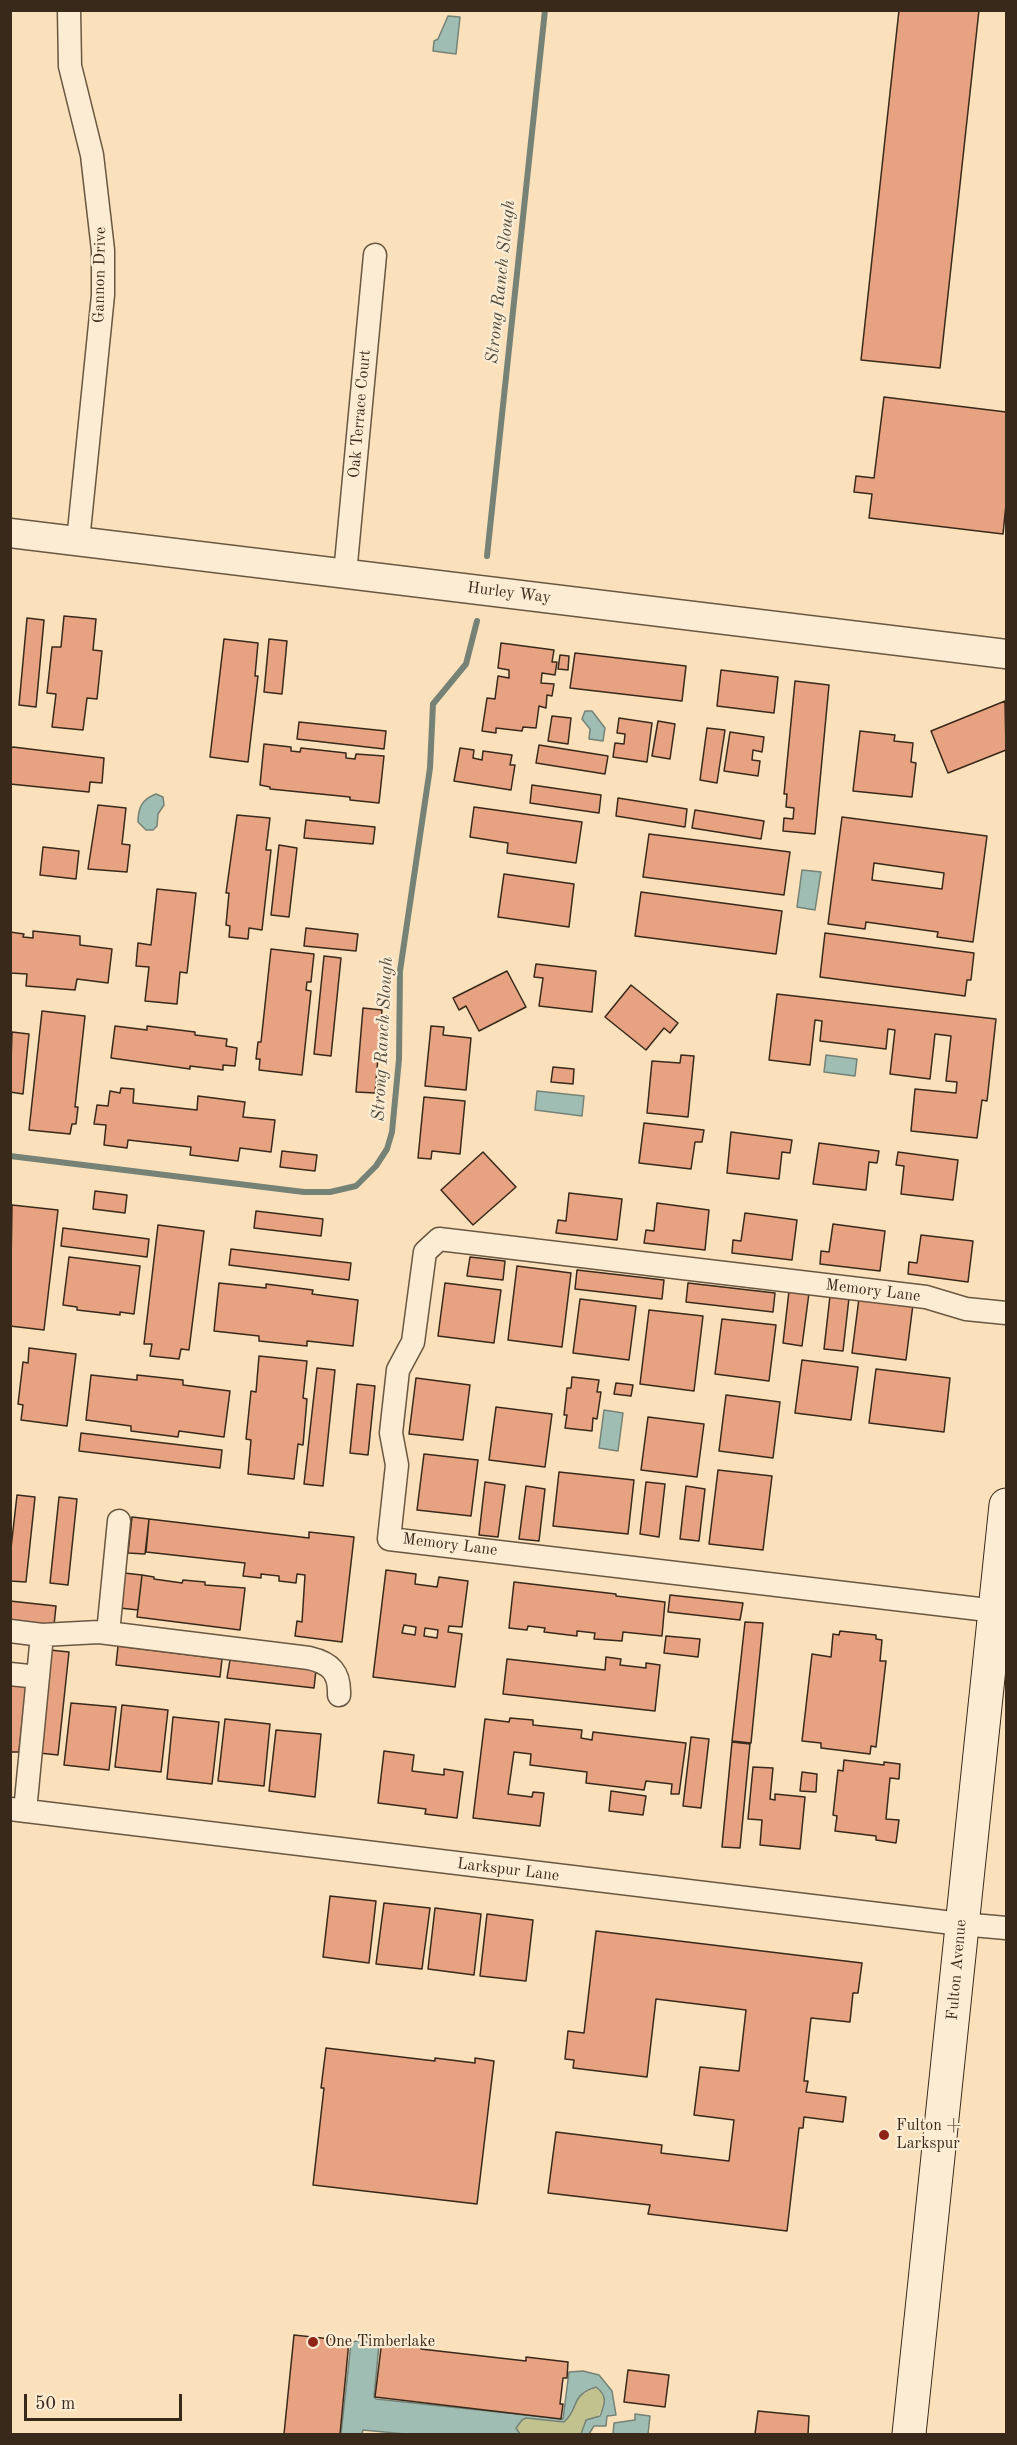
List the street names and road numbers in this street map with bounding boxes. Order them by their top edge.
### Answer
street label: Gannon Drive [90,227,110,323]
street label: Oak Terrace Court [345,349,375,479]
street label: Hurley Way [466,578,552,608]
street label: Memory Lane [824,1276,922,1306]
street label: Memory Lane [401,1530,499,1560]
street label: Larkspur Lane [456,1854,560,1886]
street label: Fulton Avenue [943,1919,971,2021]

